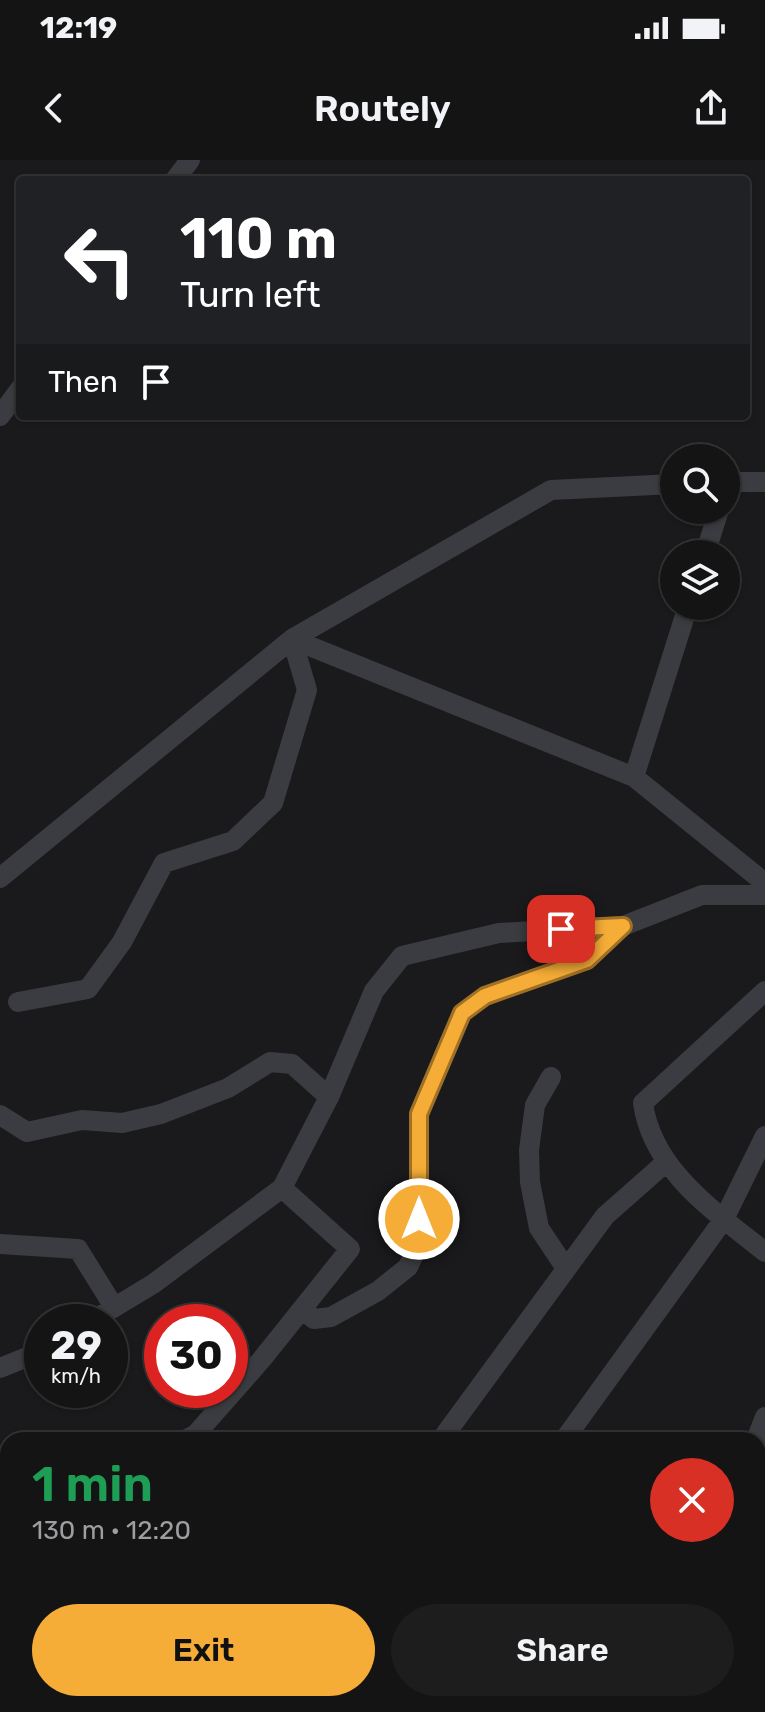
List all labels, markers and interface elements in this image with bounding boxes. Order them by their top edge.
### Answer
text: 12:19 [40,10,117,46]
icon: back [32,86,76,130]
icon: share [689,86,733,130]
text: Routely [314,87,451,130]
text: 110 m [180,206,337,272]
icon: left [48,208,152,312]
text: Turn left [180,273,321,316]
icon: arrive [134,360,178,404]
text: Then [48,364,118,400]
map controls [660,444,740,620]
button: search [660,444,740,524]
button: layers [660,540,740,620]
pin [527,895,595,963]
icon: arrive [539,907,583,951]
position arrow [377,1177,461,1261]
speed limit sign: 30 [144,1304,248,1408]
text: 29 [50,1322,102,1369]
text: km/h [51,1364,101,1388]
text: 1 min [32,1456,153,1513]
button: close [650,1458,734,1542]
text: 130 m · 12:20 [32,1515,191,1546]
button: Exit [32,1604,375,1696]
button: Share [391,1604,734,1696]

